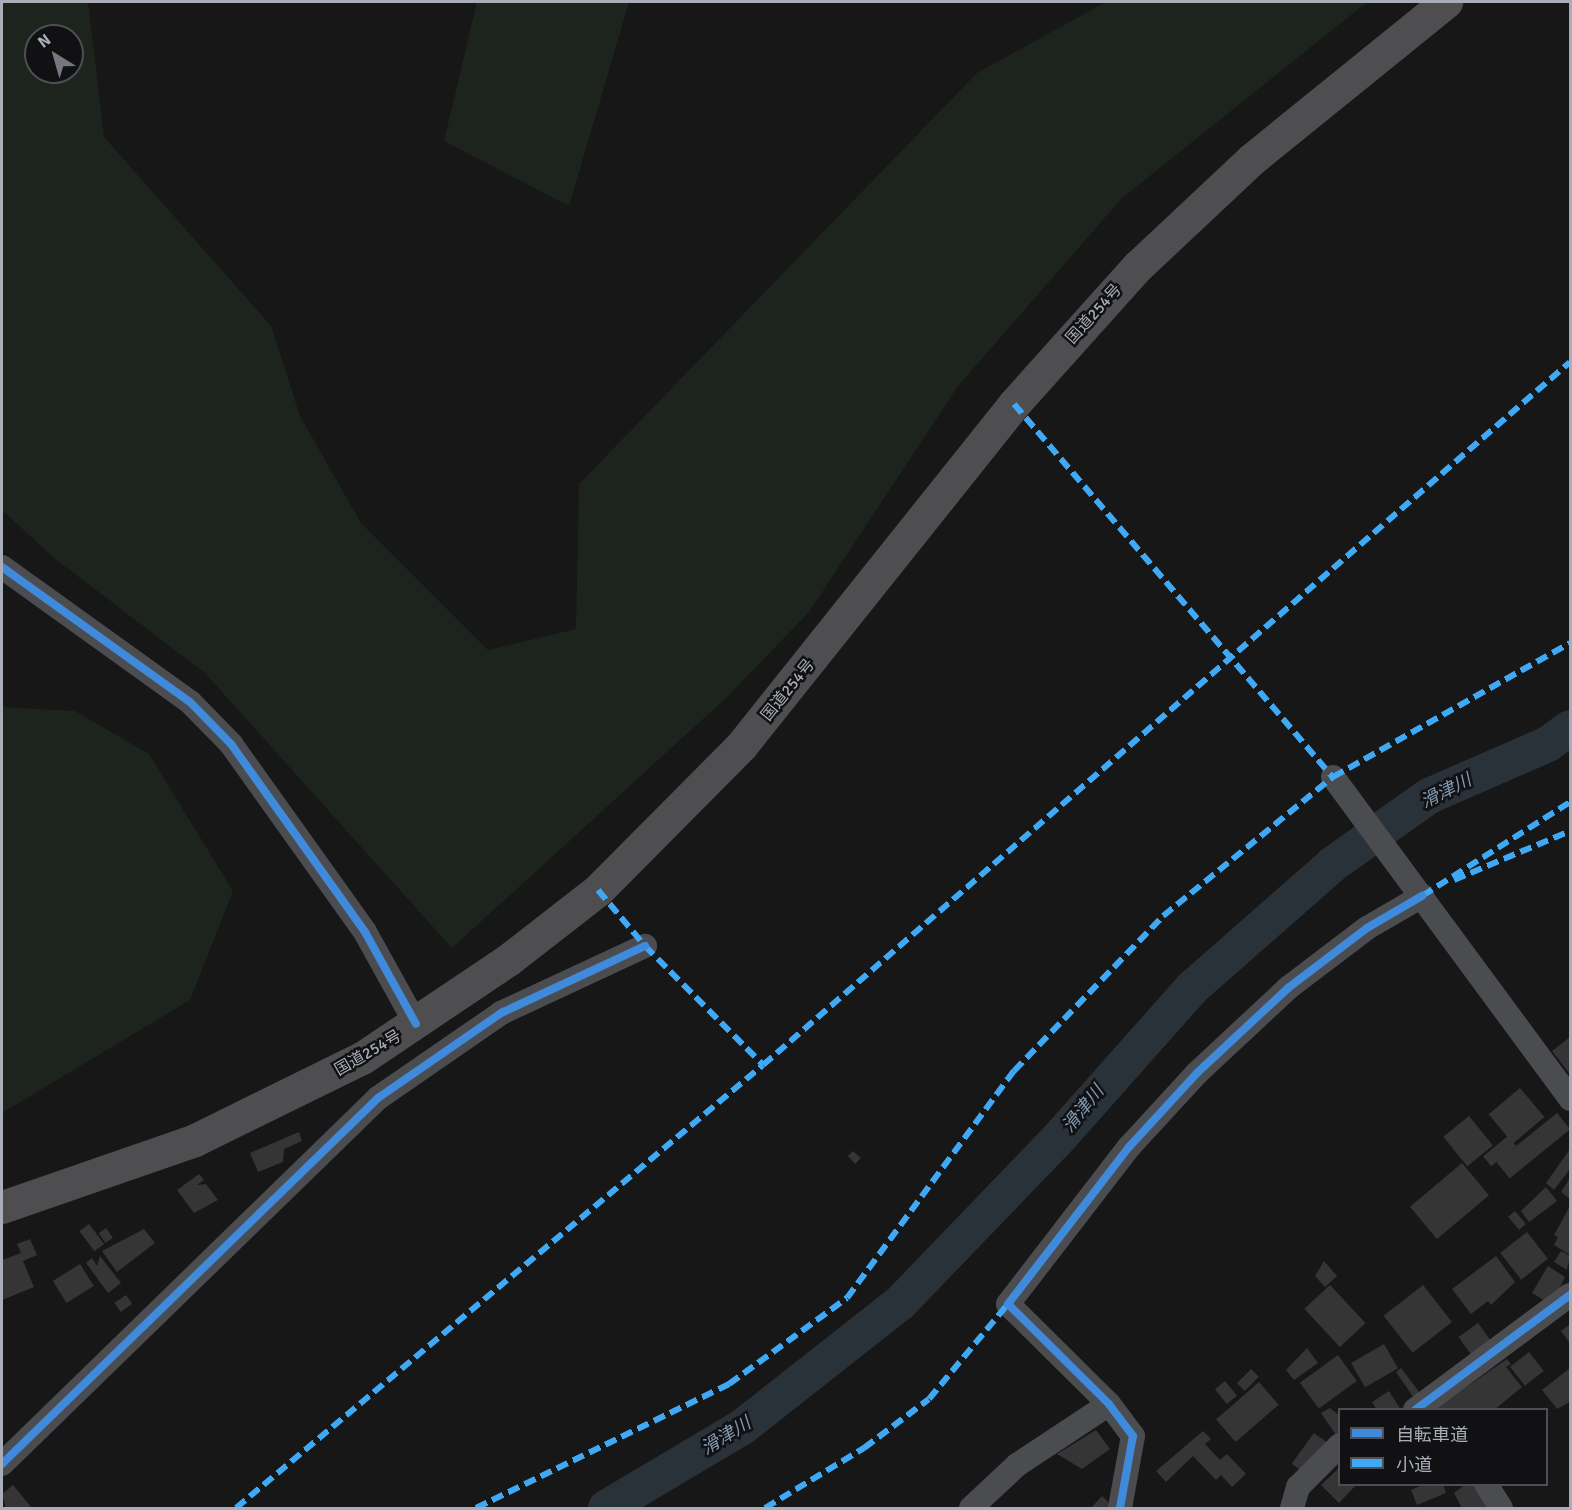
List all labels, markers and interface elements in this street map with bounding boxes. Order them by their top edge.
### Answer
north arrow [24,24,84,84]
text: N [34,30,55,53]
street label: 国道254号 [1062,280,1126,348]
street label: 国道254号 [757,655,819,725]
water label: 滑津川 [1417,769,1475,813]
street label: 国道254号 [331,1026,405,1080]
water label: 滑津川 [1058,1081,1108,1137]
legend [1338,1408,1548,1486]
water label: 滑津川 [697,1413,755,1459]
text: 自転車道 [1396,1424,1468,1446]
text: 小道 [1396,1454,1432,1476]

